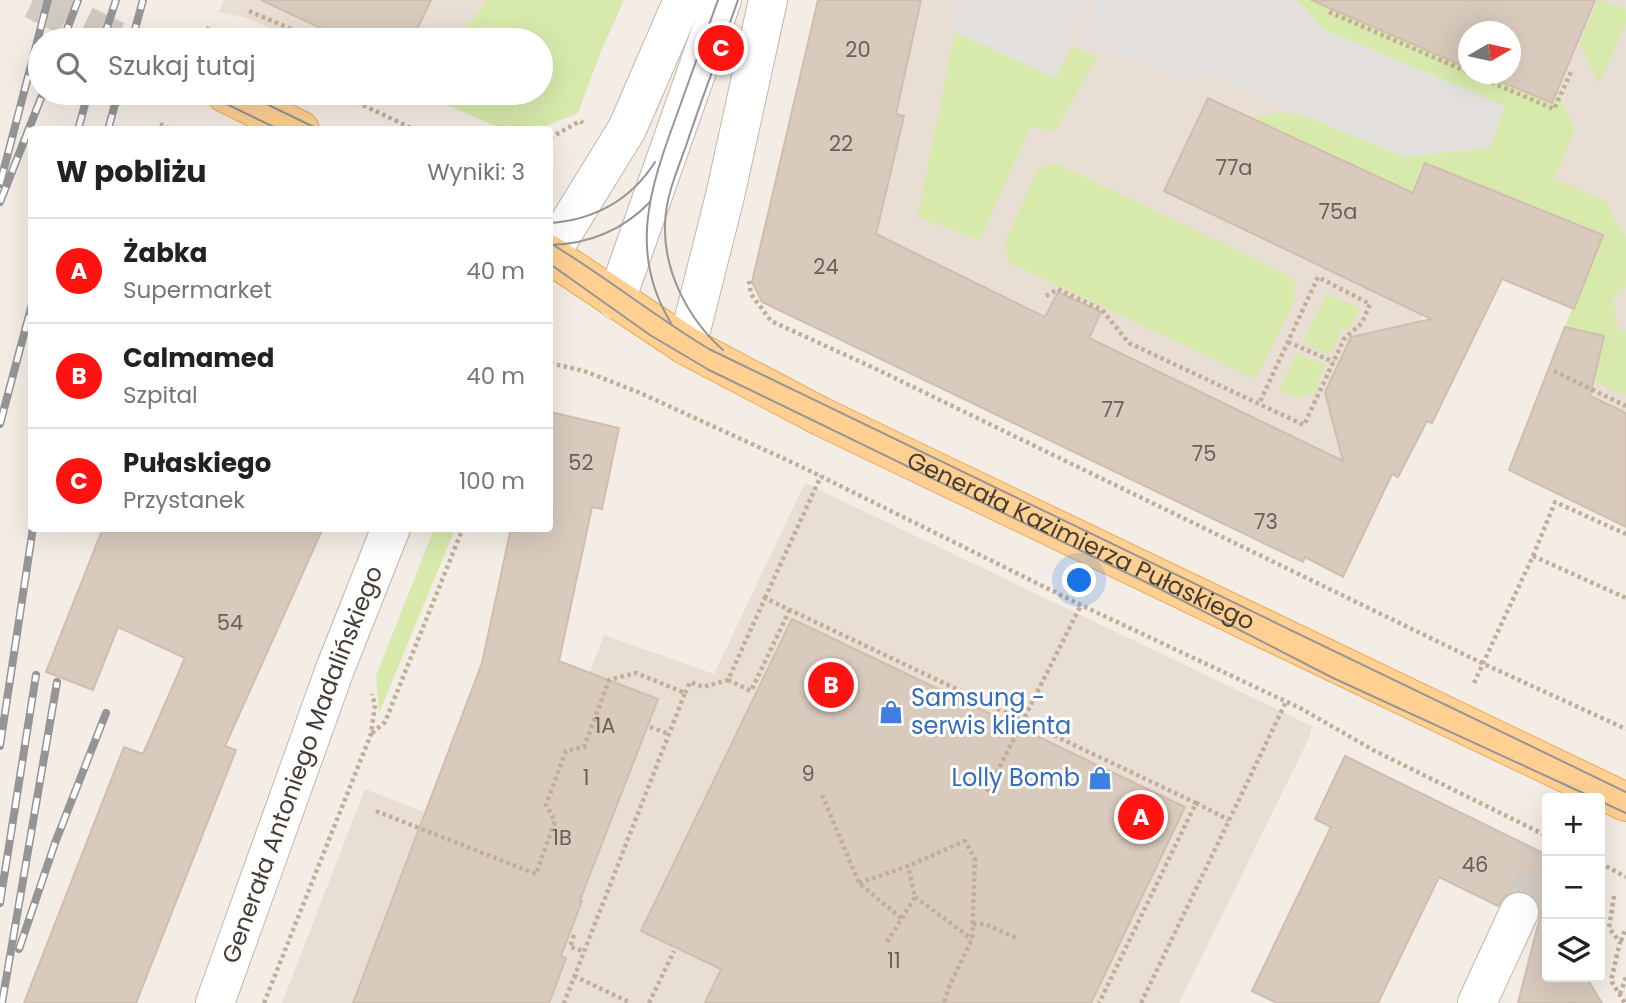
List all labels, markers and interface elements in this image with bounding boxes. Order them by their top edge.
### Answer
north arrow [1458,21,1521,84]
pin: C [698,22,744,74]
search box [28,28,553,105]
house number: 20 [845,35,871,64]
icon: search [52,48,90,86]
text: Szukaj tutaj [108,48,256,84]
house number: 22 [829,129,853,158]
text: W pobliżu [56,150,207,193]
house number: 77a [1215,153,1253,182]
text: Wyniki: 3 [427,156,525,188]
house number: 75a [1319,197,1357,226]
text: Żabka [123,235,208,271]
house number: 24 [813,252,839,281]
text: A [71,255,87,287]
text: 40 m [466,255,525,287]
text: Supermarket [123,274,272,306]
text: Calmamed [123,340,275,376]
text: B [71,360,87,392]
text: 40 m [466,360,525,392]
text: Szpital [123,379,198,411]
house number: 77 [1102,395,1124,424]
house number: 75 [1192,439,1216,468]
street label: Generała Kazimierza Pułaskiego [902,443,1261,638]
text: Pułaskiego [123,445,271,481]
house number: 52 [568,448,594,477]
text: C [70,465,88,497]
text: 100 m [459,465,525,497]
text: Przystanek [123,484,245,516]
house number: 73 [1254,507,1278,536]
street label: Generała Antoniego Madalińskiego [214,561,390,968]
your location [1062,563,1096,597]
house number: 54 [217,608,243,637]
pin: B [808,659,854,711]
place label: Samsung - serwis klienta [911,681,1071,742]
shop icon: Samsung - serwis klienta [877,698,905,726]
house number: 1A [595,711,615,740]
house number: 9 [801,759,815,788]
place label: Lolly Bomb [952,761,1080,794]
house number: 1 [583,763,589,792]
shop icon: Lolly Bomb [1086,764,1114,792]
pin: A [1118,791,1164,843]
map controls [1542,793,1605,982]
button: + [1542,793,1605,856]
house number: 1B [552,823,572,852]
house number: 46 [1462,850,1488,879]
button: − [1542,856,1605,919]
button: layers [1542,919,1605,982]
house number: 11 [887,946,901,975]

